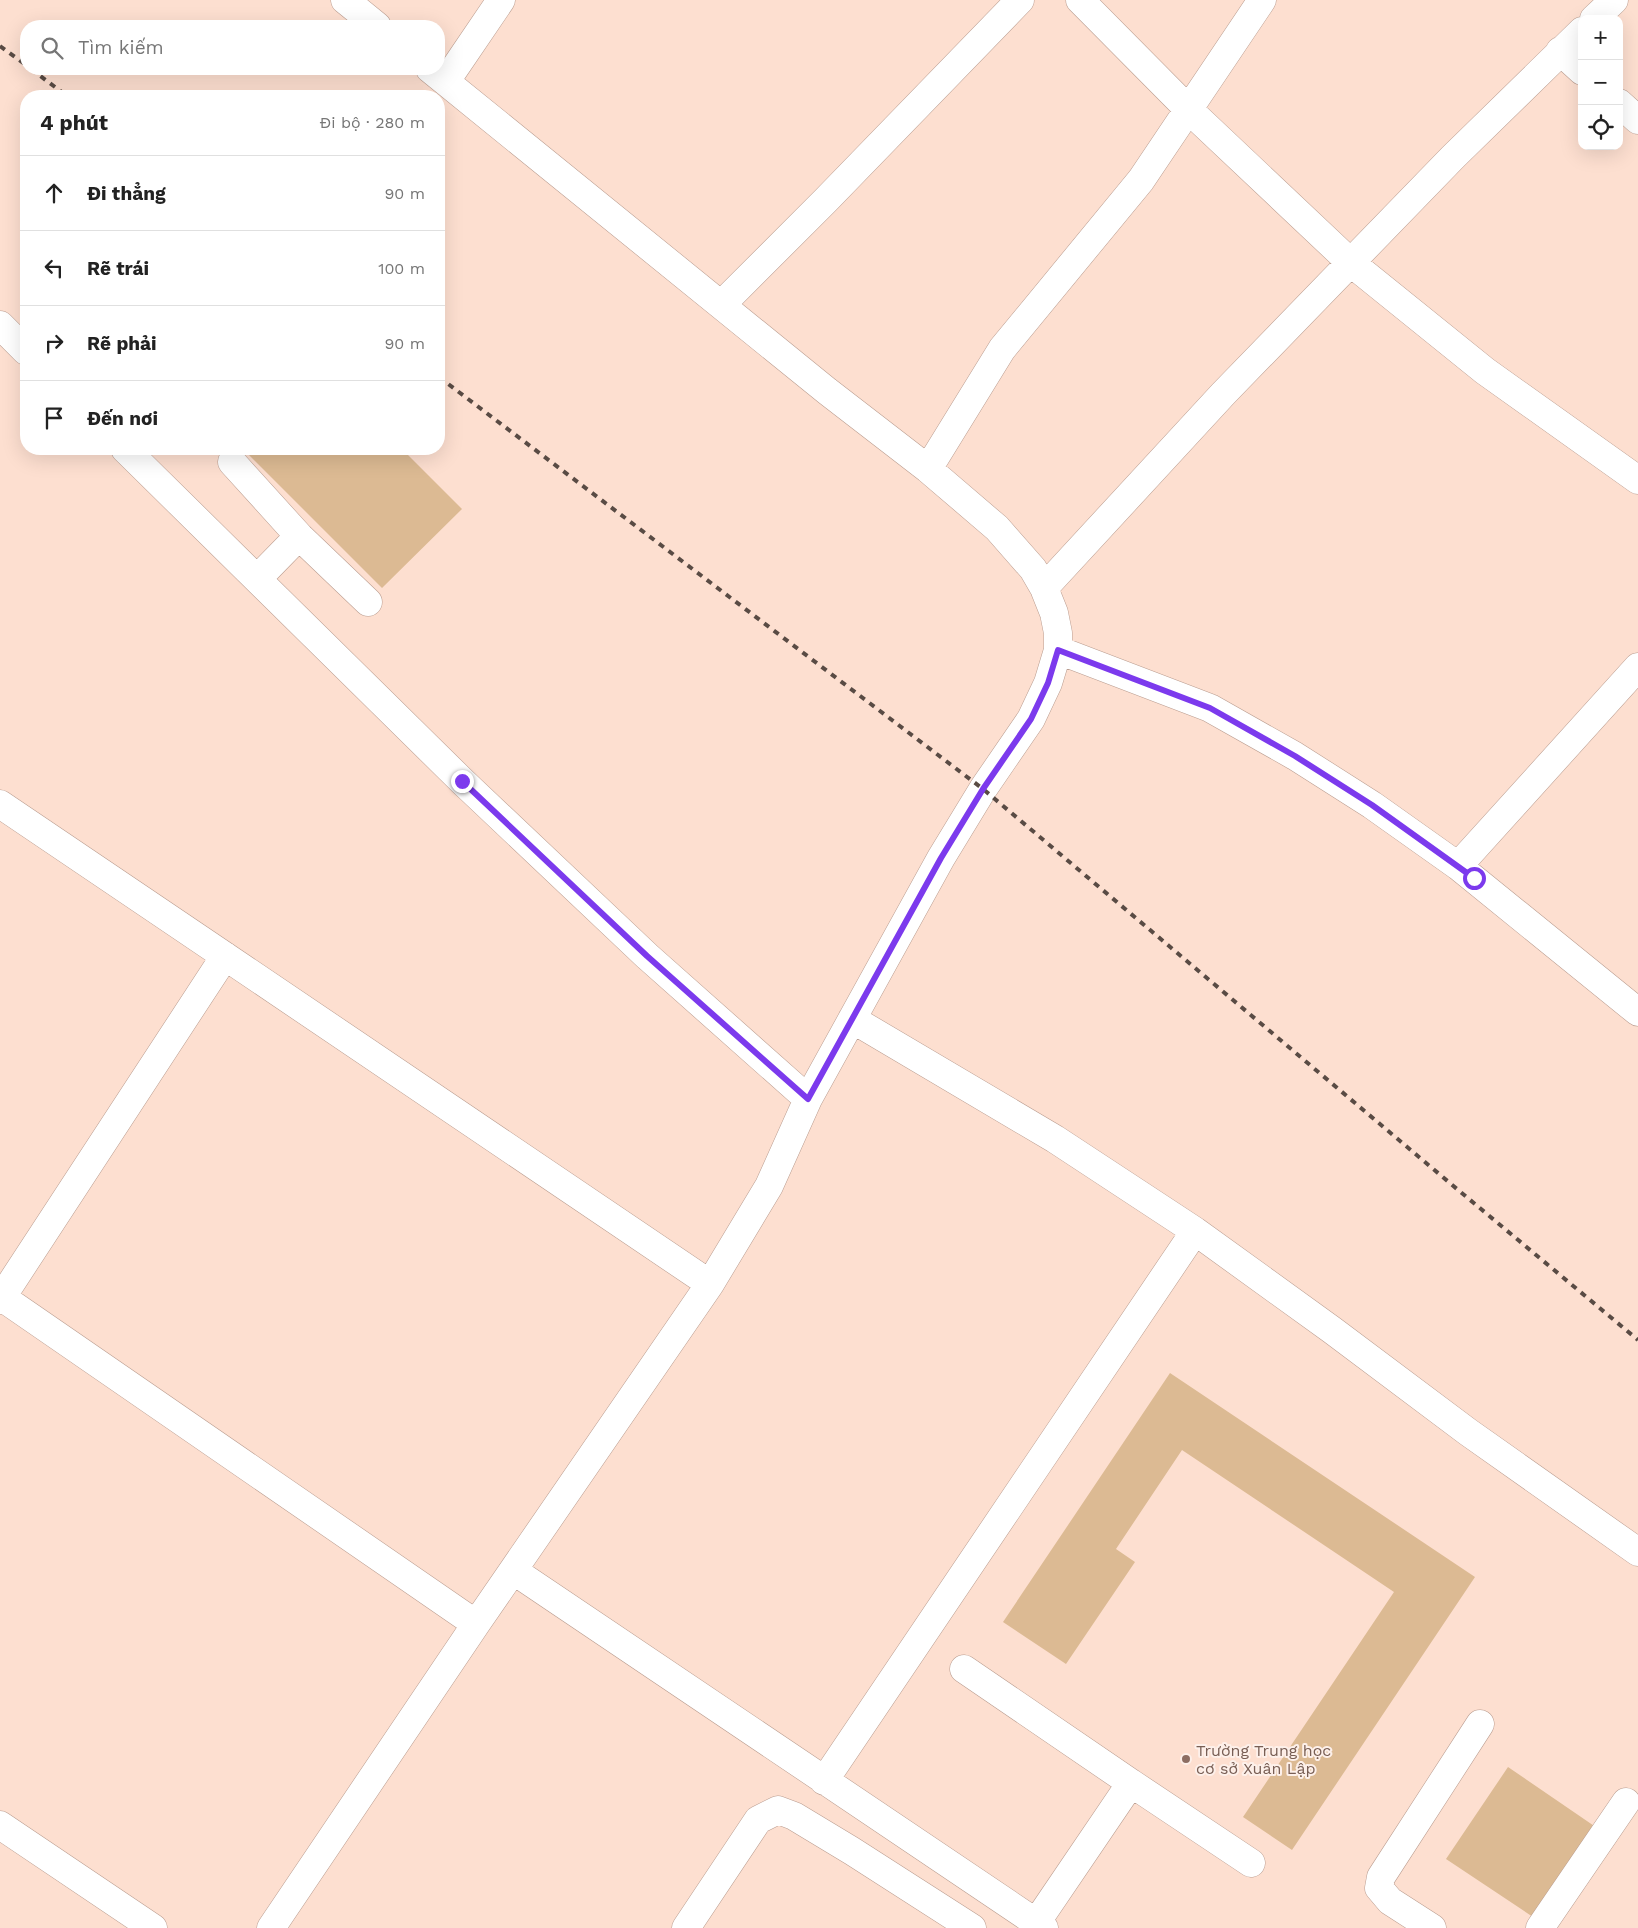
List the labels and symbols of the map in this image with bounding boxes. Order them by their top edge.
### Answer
route end [451,770,474,793]
route start [1463,867,1486,890]
place label: Trường Trung học cơ sở Xuân Lập [1196,1741,1331,1778]
marker: Trường Trung học cơ sở Xuân Lập [1180,1753,1192,1765]

